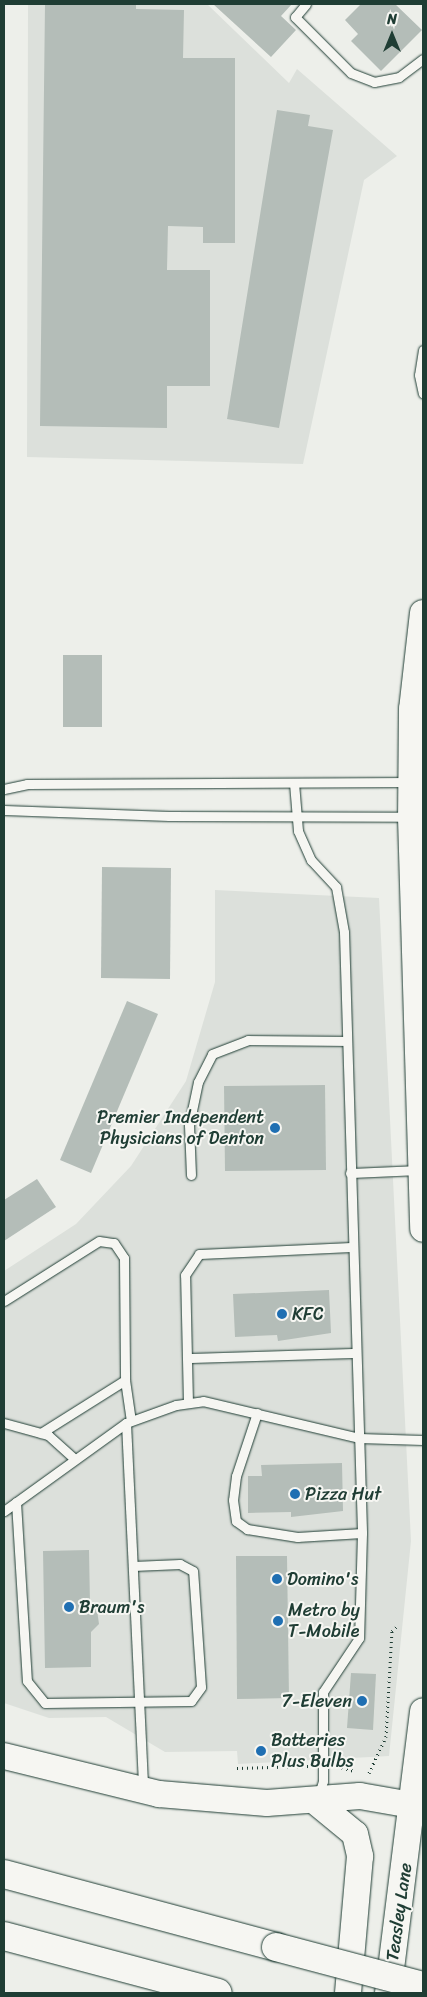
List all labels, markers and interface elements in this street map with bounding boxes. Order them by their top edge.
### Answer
text: N [387,7,397,32]
north arrow [367,10,417,60]
place label: Premier Independent Physicians of Denton [97,1107,264,1150]
marker: Premier Independent Physicians of Denton [268,1121,282,1135]
place label: KFC [292,1303,324,1325]
marker: KFC [276,1308,288,1320]
place label: Pizza Hut [305,1483,382,1505]
marker: Pizza Hut [289,1488,301,1500]
place label: Domino's [287,1568,358,1590]
marker: Domino's [271,1573,283,1585]
place label: Braum's [79,1596,144,1618]
place label: Metro by T-Mobile [288,1600,360,1642]
marker: Braum's [63,1601,75,1613]
marker: Metro by T-Mobile [272,1615,284,1627]
place label: 7-Eleven [282,1690,352,1712]
marker: 7-Eleven [356,1695,368,1707]
place label: Batteries Plus Bulbs [271,1730,353,1772]
marker: Batteries Plus Bulbs [255,1745,267,1757]
street label: Teasley Lane [381,1861,417,1963]

